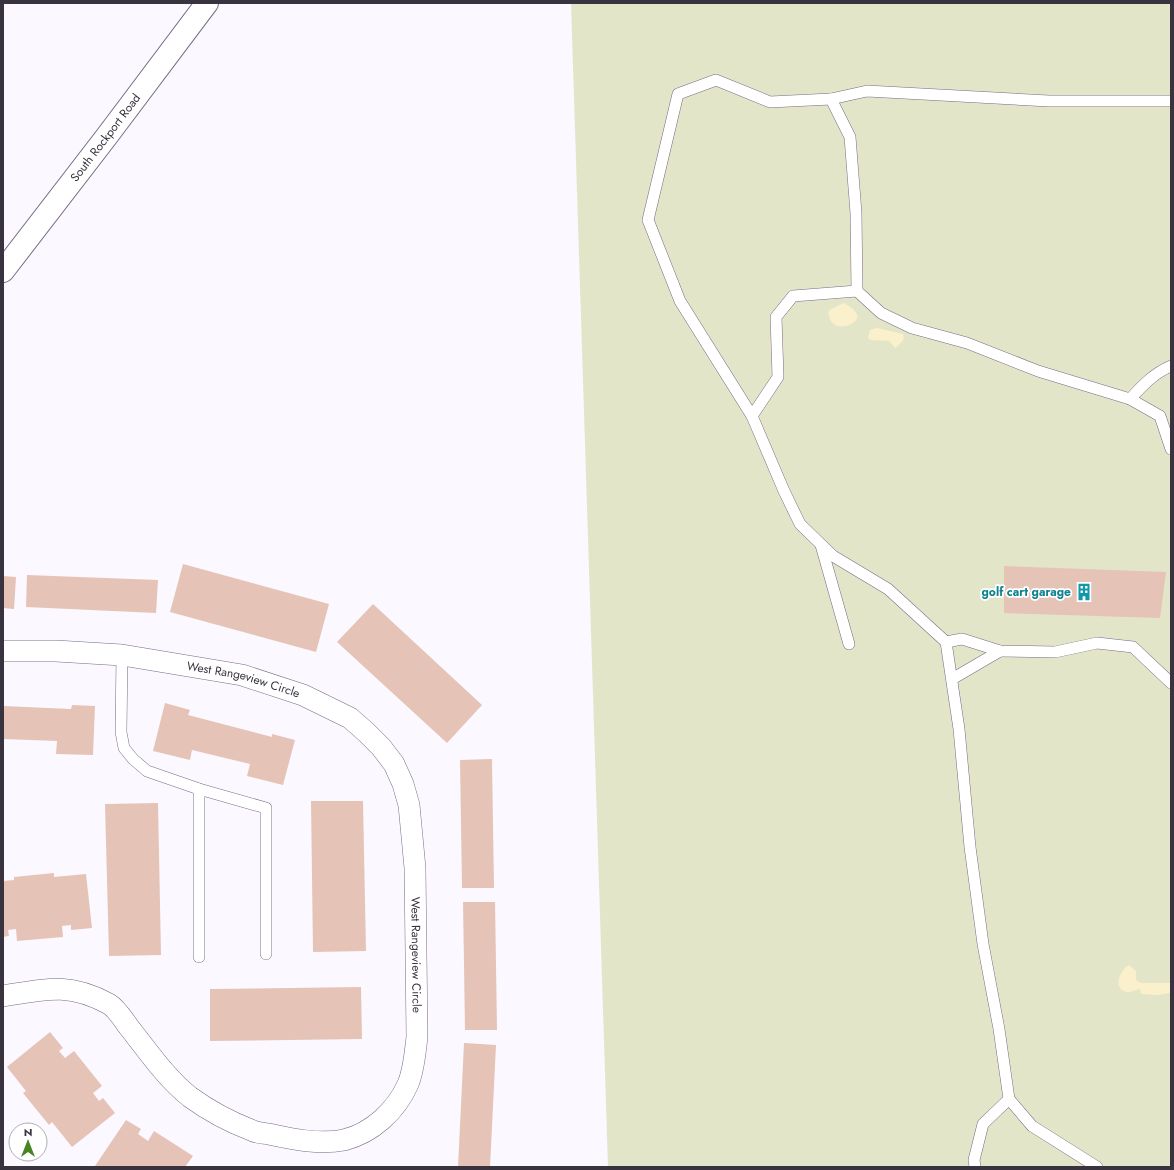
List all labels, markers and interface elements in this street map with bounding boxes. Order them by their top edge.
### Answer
street label: South Rockport Road [66,90,145,186]
building icon: golf cart garage [1074,582,1094,602]
place label: golf cart garage [982,583,1071,601]
street label: West Rangeview Circle [185,657,302,702]
street label: West Rangeview Circle [406,896,426,1013]
north arrow [8,1122,48,1162]
text: N [24,1124,32,1140]

